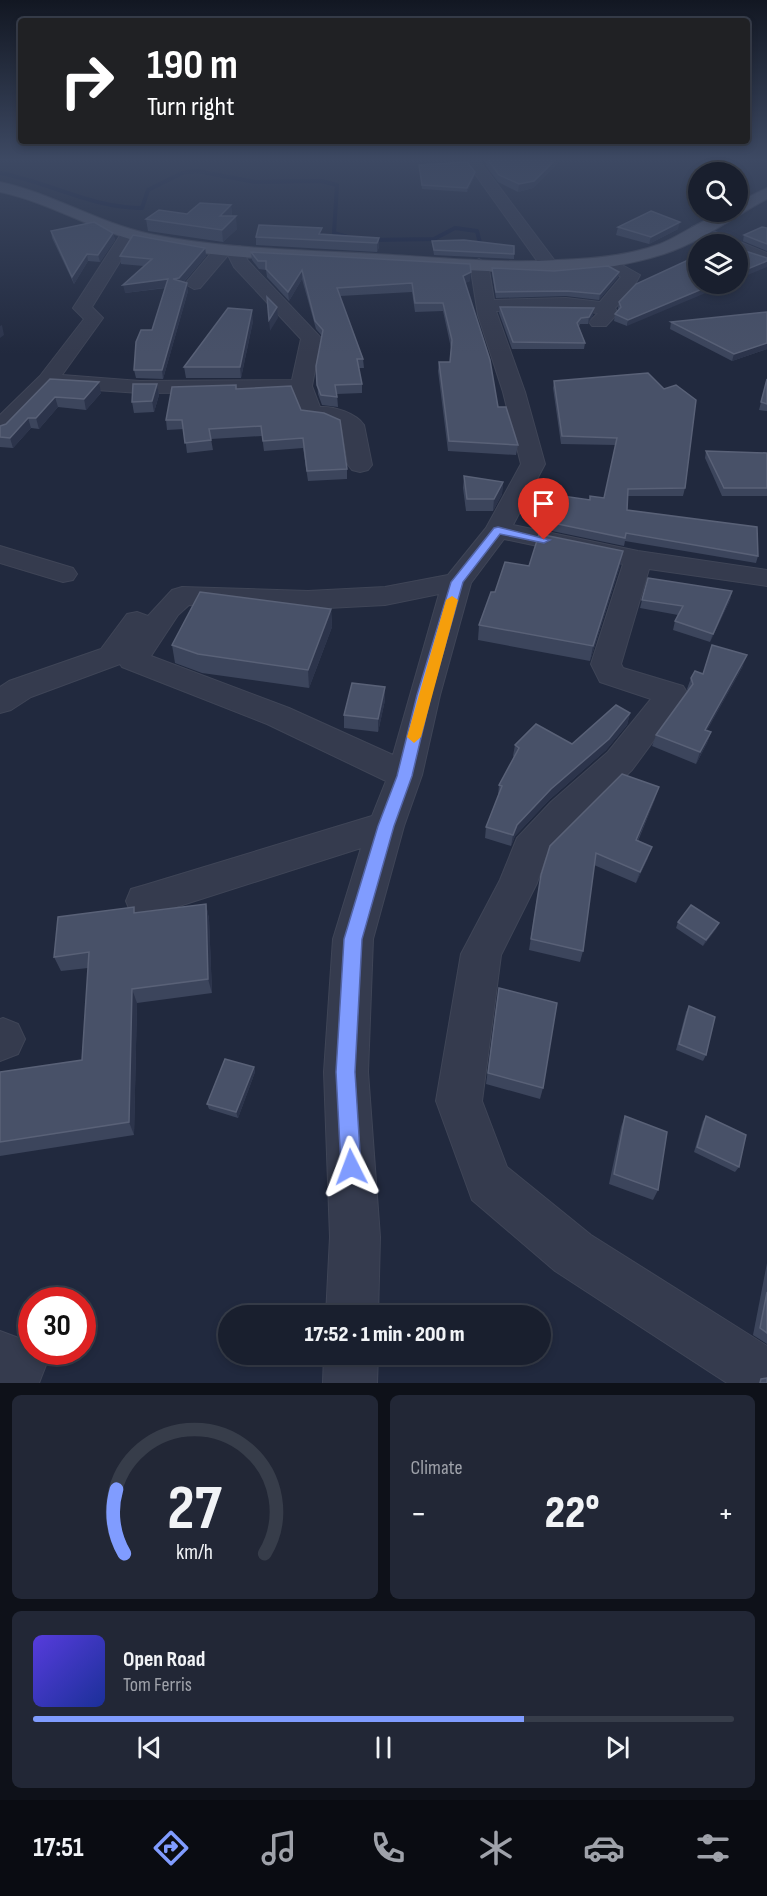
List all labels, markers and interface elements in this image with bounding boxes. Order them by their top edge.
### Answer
text: 190 m [147,40,238,91]
icon: right [48,42,126,120]
text: Turn right [147,91,234,123]
map controls [688,162,748,294]
button: search [688,162,748,222]
button: layers [688,234,748,294]
pin [518,478,569,540]
icon: arrive [527,487,560,520]
position arrow [319,1135,383,1199]
speed limit sign: 30 [18,1287,96,1365]
text: 17:52 · 1 min · 200 m [304,1321,465,1348]
text: Climate [411,1456,463,1480]
text: 27 [167,1472,223,1547]
text: 22° [545,1486,600,1541]
text: − [411,1494,427,1534]
text: + [718,1494,734,1534]
text: km/h [176,1540,213,1565]
text: Open Road [123,1646,205,1673]
text: Tom Ferris [123,1673,192,1697]
icon: previous [133,1731,166,1764]
icon: pause [367,1731,400,1764]
icon: next [601,1731,634,1764]
icon: directions [150,1827,192,1869]
icon: music [258,1827,300,1869]
icon: phone [367,1827,409,1869]
icon: climate [475,1827,517,1869]
icon: car [583,1827,625,1869]
icon: filters [692,1827,734,1869]
text: 17:51 [33,1832,84,1864]

